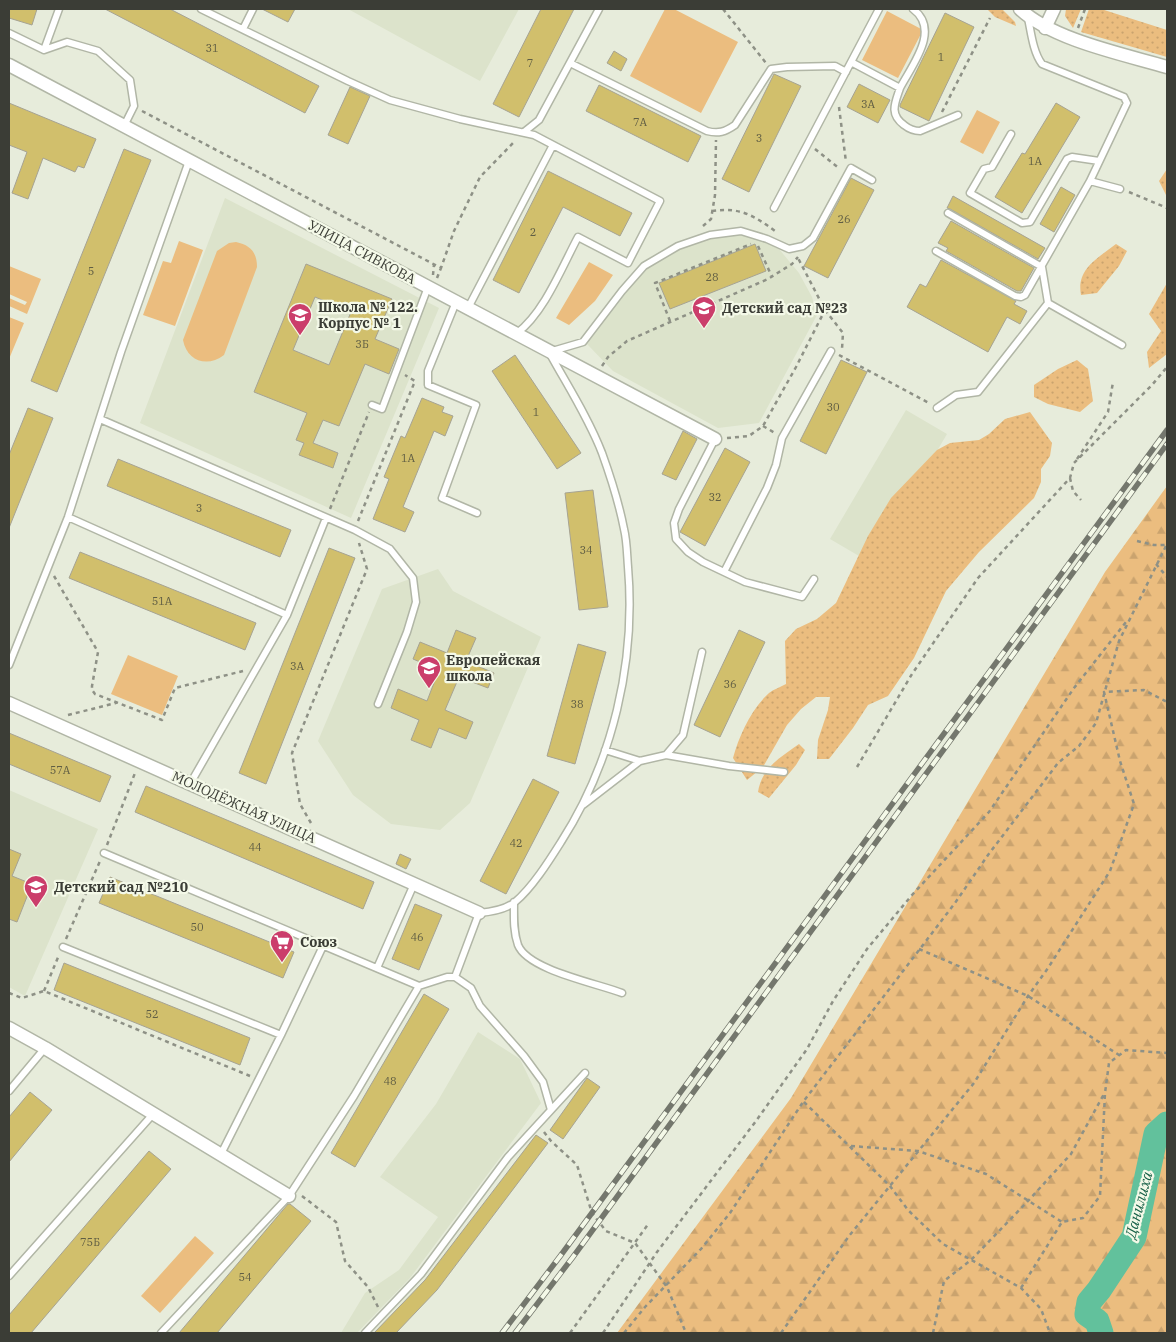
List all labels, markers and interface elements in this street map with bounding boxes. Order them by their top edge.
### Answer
house number: 31 [205,41,219,55]
house number: 1 [938,50,944,64]
house number: 7 [527,56,533,70]
house number: 3А [861,97,876,111]
house number: 7А [633,115,648,129]
house number: 3 [756,131,762,145]
house number: 1А [1028,154,1043,168]
house number: 26 [837,212,851,226]
street label: УЛИЦА СИВКОВА [305,216,419,288]
house number: 2 [530,225,536,239]
house number: 5 [88,264,94,278]
house number: 28 [705,270,719,284]
school or university icon: Детский сад №23 [691,295,717,329]
place label: Школа № 122. Корпус № 1 [318,298,418,332]
place label: Детский сад №23 [722,299,848,317]
school or university icon: Школа № 122. Корпус № 1 [287,302,313,336]
house number: 3Б [355,337,369,351]
house number: 30 [826,400,840,414]
house number: 1 [533,405,539,419]
house number: 1А [401,451,416,465]
house number: 32 [708,490,722,504]
house number: 3 [196,501,202,515]
house number: 34 [579,543,593,557]
house number: 51А [152,594,173,608]
place label: Европейская школа [446,651,541,685]
school or university icon: Европейская школа [416,655,442,689]
house number: 3А [290,659,305,673]
house number: 36 [723,677,737,691]
house number: 38 [570,697,584,711]
house number: 57А [50,763,71,777]
street label: МОЛОДЁЖНАЯ УЛИЦА [169,767,319,847]
house number: 42 [509,836,523,850]
house number: 44 [248,840,262,854]
school or university icon: Детский сад №210 [23,874,49,908]
place label: Детский сад №210 [54,878,188,896]
house number: 50 [190,920,204,934]
supermarket icon: Союз [269,929,295,963]
house number: 46 [410,930,424,944]
place label: Союз [300,933,338,951]
house number: 52 [145,1007,159,1021]
house number: 48 [383,1074,397,1088]
water label: Данилиха [1120,1169,1157,1242]
house number: 75Б [80,1235,100,1249]
house number: 54 [238,1270,252,1284]

